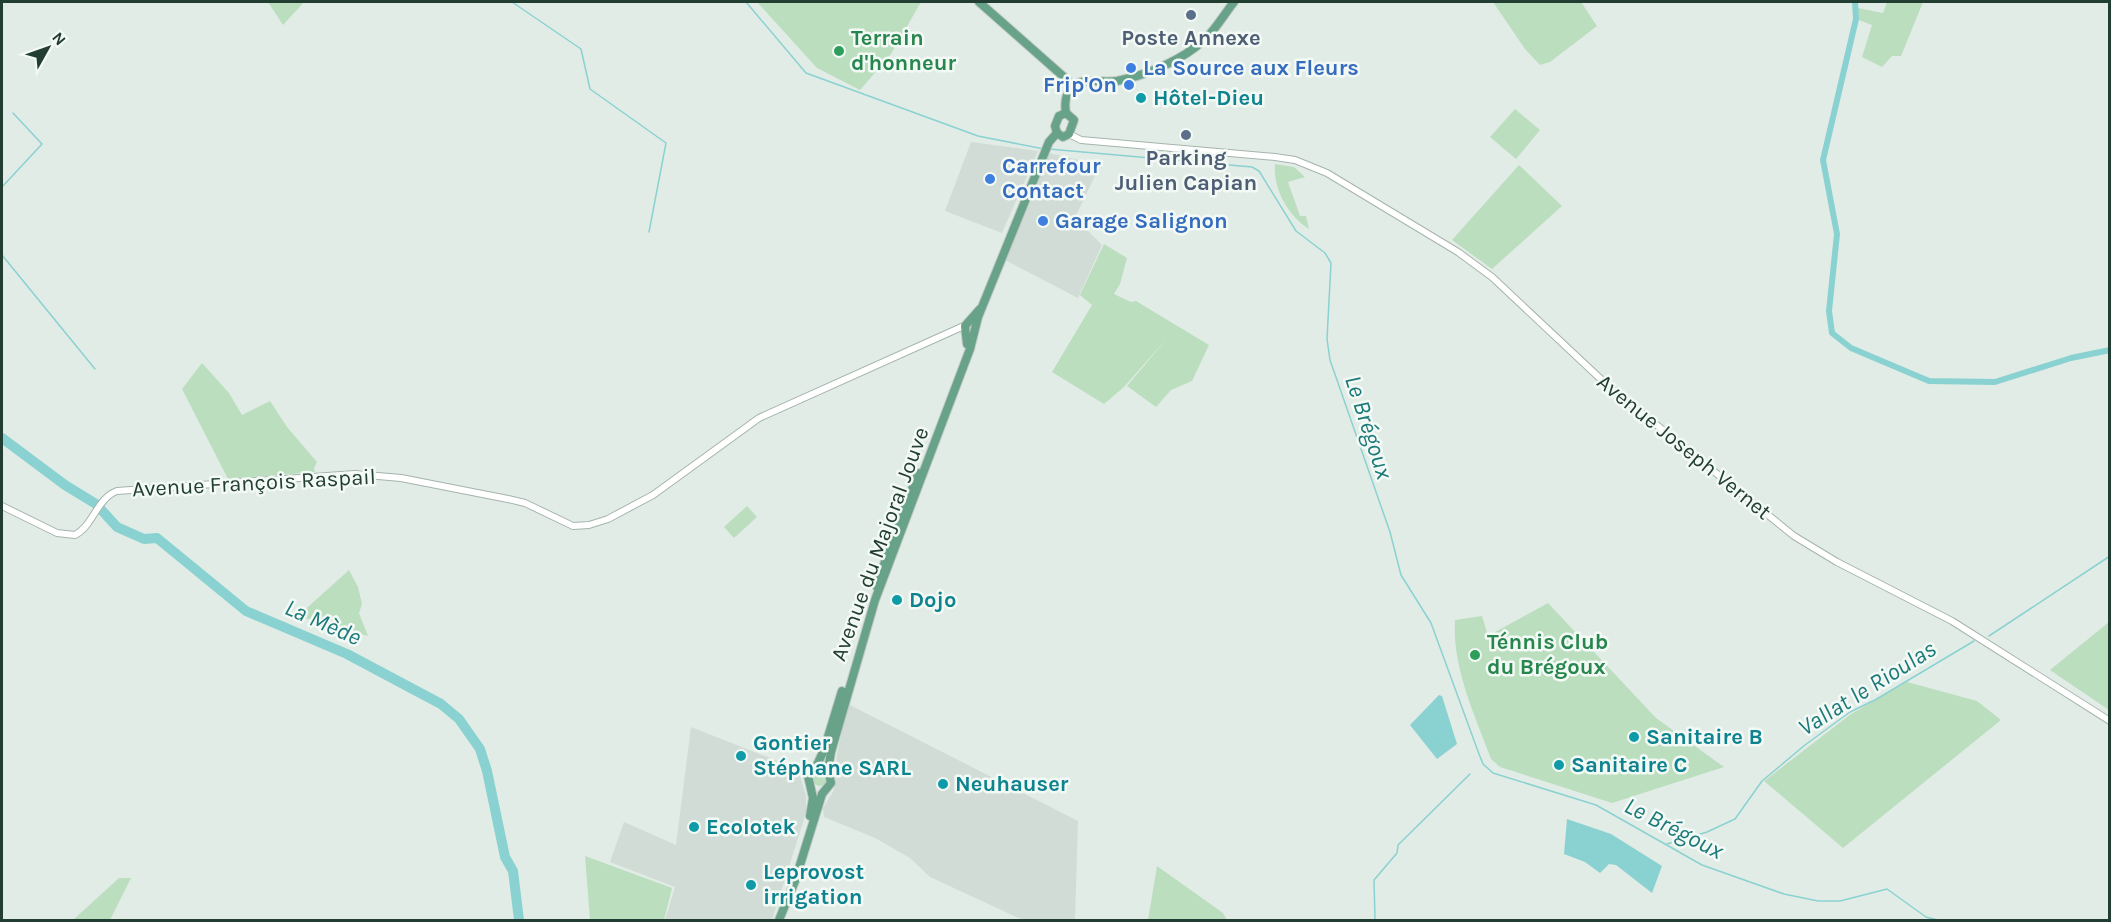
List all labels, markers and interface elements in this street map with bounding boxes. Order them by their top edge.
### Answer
marker: Poste Annexe [1184,8,1198,22]
north arrow [18,18,78,78]
place label: Terrain d'honneur [851,25,956,76]
place label: Poste Annexe [1121,25,1261,51]
text: N [48,28,70,49]
marker: Terrain d'honneur [832,44,846,58]
place label: La Source aux Fleurs [1143,55,1359,81]
marker: La Source aux Fleurs [1124,61,1138,75]
place label: Frip'On [1043,72,1117,98]
marker: Frip'On [1122,78,1136,92]
place label: Hôtel-Dieu [1153,85,1264,111]
marker: Hôtel-Dieu [1134,91,1148,105]
marker: Parking Julien Capian [1179,128,1193,142]
place label: Parking Julien Capian [1115,145,1257,196]
place label: Carrefour Contact [1002,153,1101,204]
marker: Carrefour Contact [983,172,997,186]
place label: Garage Salignon [1055,208,1228,234]
marker: Garage Salignon [1036,214,1050,228]
street label: Avenue Joseph Vernet [1592,369,1776,525]
water label: Le Brégoux [1339,372,1399,483]
street label: Avenue du Majoral Jouve [826,424,934,664]
street label: Avenue François Raspail [131,464,377,502]
place label: Dojo [909,587,956,613]
water label: La Mède [280,593,366,651]
marker: Dojo [890,593,904,607]
place label: Ténnis Club du Brégoux [1487,629,1608,680]
water label: Vallat le Rioulas [1793,634,1941,742]
marker: Ténnis Club du Brégoux [1468,648,1482,662]
place label: Sanitaire B [1646,724,1763,750]
place label: Gontier Stéphane SARL [753,730,911,781]
marker: Sanitaire B [1627,730,1641,744]
marker: Gontier Stéphane SARL [734,749,748,763]
place label: Sanitaire C [1571,752,1687,778]
marker: Sanitaire C [1552,758,1566,772]
place label: Neuhauser [955,771,1069,797]
marker: Neuhauser [936,777,950,791]
water label: Le Brégoux [1620,791,1729,865]
place label: Ecolotek [706,814,796,840]
marker: Ecolotek [687,820,701,834]
place label: Leprovost irrigation [763,859,865,910]
marker: Leprovost irrigation [744,878,758,892]

